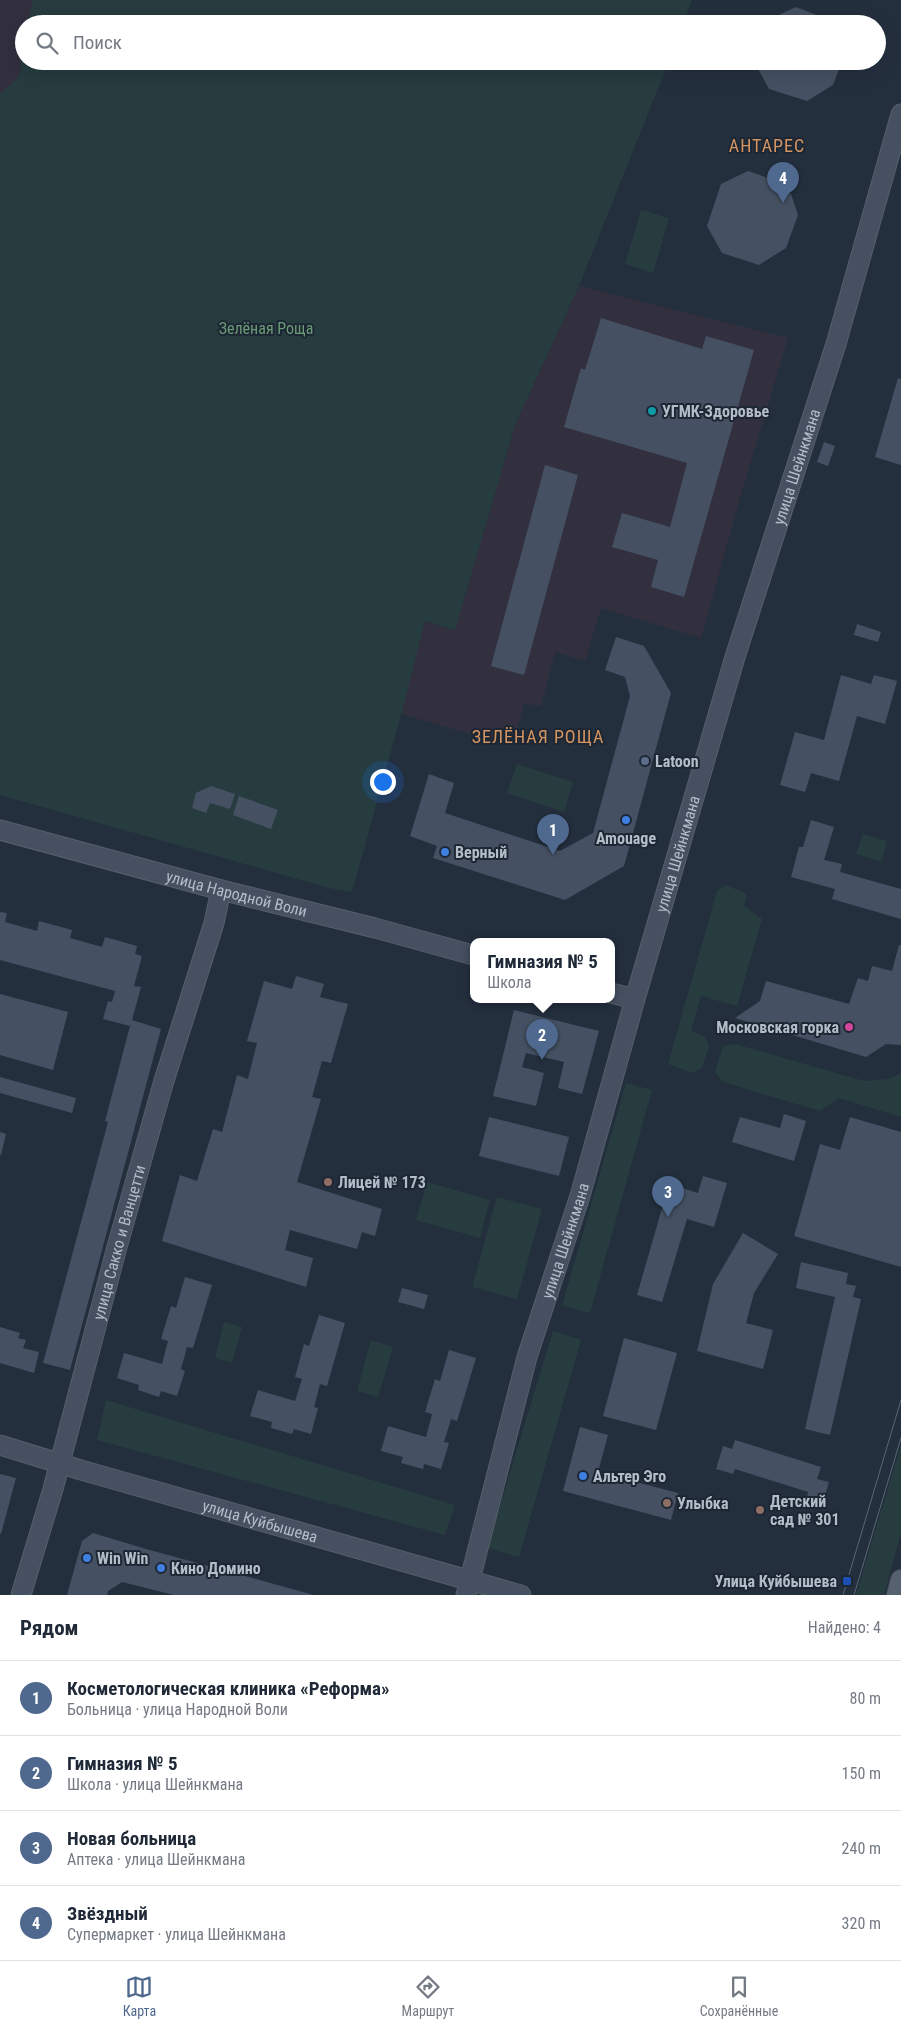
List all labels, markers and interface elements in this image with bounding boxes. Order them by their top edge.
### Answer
search box [15,15,886,70]
icon: search [33,29,61,57]
text: Поиск [73,31,122,54]
district label: АНТАРЕС [729,135,805,156]
pin: 4 [767,162,799,203]
park label: Зелёная Роща [219,319,313,338]
place label: УГМК-Здоровье [662,402,770,421]
marker: УГМК-Здоровье [646,405,658,417]
street label: улица Шейнкмана [769,406,824,527]
district label: ЗЕЛЁНАЯ РОЩА [472,726,604,747]
place label: Latoon [655,752,699,771]
marker: Latoon [639,755,651,767]
your location [370,769,396,795]
street label: улица Шейнкмана [651,793,704,914]
pin: 1 [537,814,569,855]
marker: Amouage [620,814,632,826]
place label: Amouage [596,829,656,848]
place label: Верный [455,843,507,862]
marker: Верный [439,846,451,858]
street label: улица Народной Воли [164,866,309,920]
popup [470,938,615,1003]
text: Гимназия № 5 [487,950,598,973]
text: Школа [487,973,531,992]
place label: Московская горка [716,1018,839,1037]
pin: 2 [526,1019,558,1060]
marker: Московская горка [843,1021,855,1033]
street label: улица Сакко и Ванцетти [89,1163,149,1322]
place label: Лицей № 173 [338,1173,426,1192]
marker: Лицей № 173 [322,1176,334,1188]
pin: 3 [652,1176,684,1217]
street label: улица Шейнкмана [537,1181,593,1301]
place label: Альтер Эго [593,1467,666,1486]
marker: Альтер Эго [577,1470,589,1482]
place label: Детский сад № 301 [770,1492,840,1529]
place label: Улыбка [677,1494,729,1513]
street label: улица Куйбышева [200,1495,320,1546]
marker: Улыбка [661,1497,673,1509]
marker: Детский сад № 301 [754,1504,766,1516]
place label: Win Win [97,1549,149,1568]
marker: Win Win [81,1552,93,1564]
place label: Кино Домино [171,1559,261,1578]
marker: Кино Домино [155,1562,167,1574]
place label: Улица Куйбышева [715,1572,837,1591]
marker: Улица Куйбышева [841,1575,853,1587]
text: Рядом [20,1616,79,1640]
text: Найдено: 4 [808,1618,881,1637]
text: Косметологическая клиника «Реформа» [67,1677,390,1700]
text: 1 [32,1689,40,1708]
text: 80 m [849,1689,881,1708]
text: Больница · улица Народной Воли [67,1700,288,1719]
text: Гимназия № 5 [67,1752,178,1775]
text: 2 [32,1764,40,1783]
text: 150 m [842,1764,881,1783]
text: Школа · улица Шейнкмана [67,1775,243,1794]
text: Новая больница [67,1827,196,1850]
text: 3 [32,1839,40,1858]
text: 240 m [842,1839,881,1858]
text: Аптека · улица Шейнкмана [67,1850,245,1869]
text: Звёздный [67,1902,148,1925]
text: 4 [32,1914,40,1933]
text: 320 m [842,1914,881,1933]
text: Супермаркет · улица Шейнкмана [67,1925,286,1944]
tab: Карта [123,1973,156,2019]
tab: Маршрут [402,1973,454,2019]
tab: Сохранённые [700,1973,778,2019]

